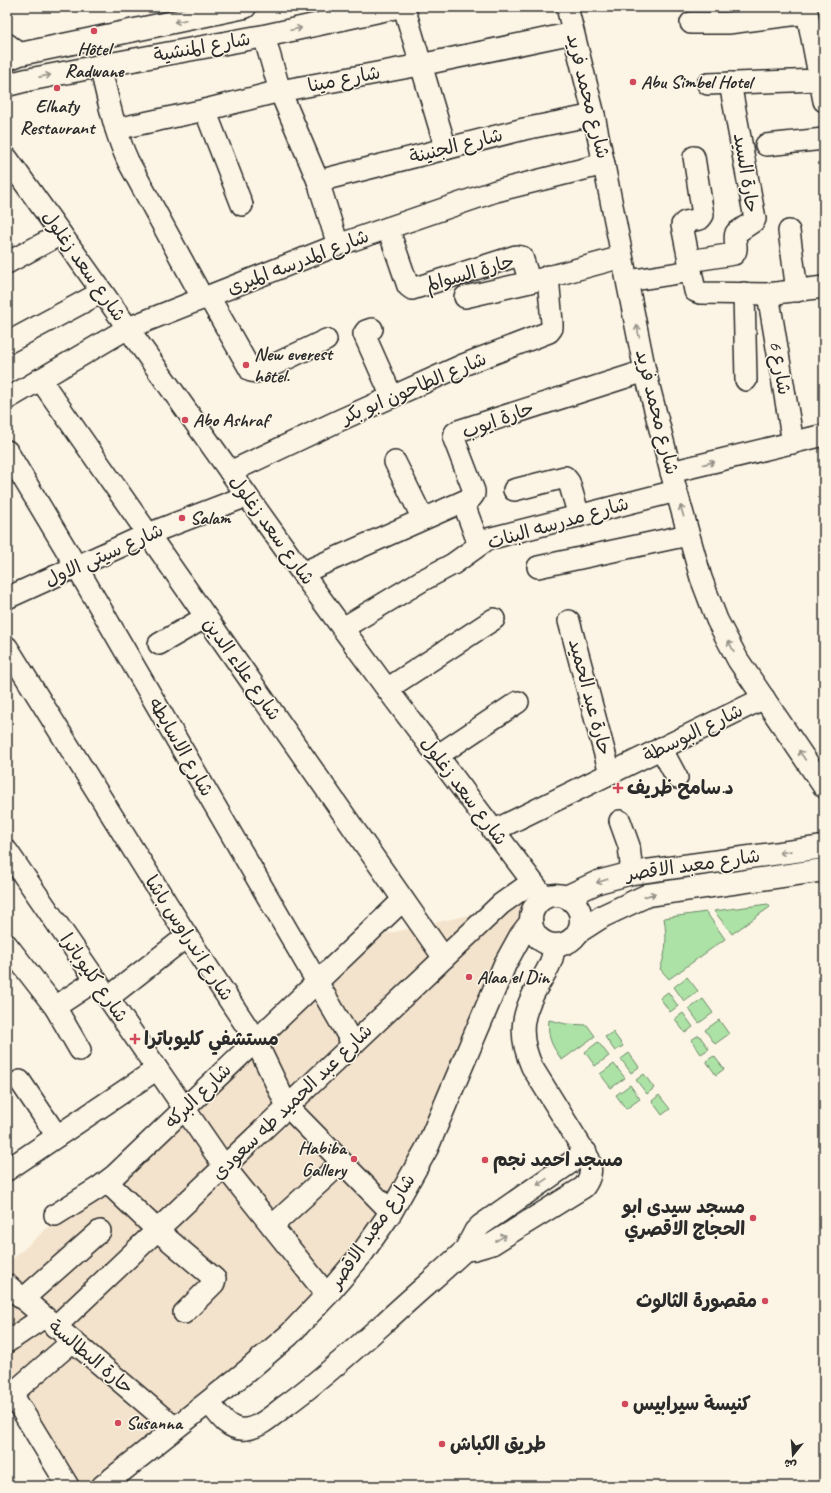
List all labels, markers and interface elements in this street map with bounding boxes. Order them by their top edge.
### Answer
one-way arrow [174,17,187,25]
one-way arrow [290,24,303,32]
marker: Hôtel Radwane [89,26,99,36]
street label: شارع المنشية [152,27,253,68]
street label: شارع محمد فريد [560,31,615,161]
place label: Hôtel Radwane [65,37,125,83]
street label: شارع مينا [306,60,383,99]
place label: Abu Simbel Hotel [641,70,756,94]
one-way arrow [38,72,51,80]
marker: Abu Simbel Hotel [628,77,638,87]
marker: Elhaty Restaurant [52,83,62,93]
place label: Elhaty Restaurant [20,94,97,140]
street label: شارع الجنينة [407,123,505,170]
street label: حارة السيد [728,131,764,215]
street label: شارع سعد زغلول [36,206,131,327]
street label: شارع المدرسه الميرى [224,224,373,301]
street label: حارة السوالم [423,249,518,299]
one-way arrow [633,325,641,338]
street label: شارع 6 [762,339,797,397]
place label: New everest hôtel. [254,342,335,388]
street label: شارع الطاحون ابو بكر [336,347,491,431]
street label: شارع محمد فريد [629,347,684,477]
marker: New everest hôtel. [241,360,251,370]
street label: حارة ايوب [459,396,537,444]
place label: Abo Ashraf [193,408,272,432]
marker: Abo Ashraf [180,415,190,425]
one-way arrow [702,458,715,466]
street label: شارع سعد زغلول [223,470,320,590]
street label: شارع مدرسه البنات [484,491,632,556]
one-way arrow [678,505,685,518]
place label: Salam [190,506,232,530]
marker: Salam [177,513,187,523]
street label: شارع سيتى الاول [41,518,167,593]
street label: شارع علاء الدين [197,613,286,726]
street label: حارة عبد الحميد [563,636,617,758]
one-way arrow [726,640,734,652]
street label: شارع الاسايطه [142,693,219,801]
street label: شارع البوسطة [639,698,747,768]
street label: شارع سعد زغلول [414,732,513,851]
one-way arrow [798,749,806,760]
place label: د.سامح ظريف [627,776,734,800]
marker: د.سامح ظريف [612,782,624,794]
street label: شارع معبد الاقصر [622,844,762,888]
one-way arrow [779,848,792,856]
street label: شارع اندراوس باشا [139,871,239,1006]
one-way arrow [595,878,608,885]
one-way arrow [643,891,656,898]
street label: شارع كليوباترا [54,929,134,1028]
place label: Alaa el Din [477,965,550,989]
marker: Alaa el Din [464,972,474,982]
street label: شارع عبد الحميد طه سعودى [206,1019,378,1186]
place label: مستشفي كليوباترا [144,1027,279,1055]
marker: مستشفي كليوباترا [129,1033,141,1045]
street label: شارع البركه [159,1058,237,1135]
place label: Habiba Gallery [298,1136,349,1182]
place label: مسجد احمد نجم [493,1148,623,1174]
marker: Habiba Gallery [349,1154,359,1164]
marker: مسجد احمد نجم [480,1155,490,1165]
street label: شارع معبد الاقصر [322,1169,421,1295]
one-way arrow [536,1179,548,1187]
place label: مسجد سيدى ابو الحجاج الاقصري [620,1195,745,1243]
marker: مسجد سيدى ابو الحجاج الاقصري [748,1213,758,1223]
one-way arrow [495,1234,507,1242]
place label: مقصورة الثالوث [636,1289,757,1314]
marker: مقصورة الثالوث [760,1296,770,1306]
street label: حارة البطالسة [43,1314,139,1400]
place label: كنيسة سيرابيس [633,1392,751,1416]
marker: كنيسة سيرابيس [620,1399,630,1409]
place label: Susanna [126,1411,184,1435]
marker: Susanna [113,1418,123,1428]
place label: طريق الكباش [450,1432,546,1456]
north arrow [773,1435,813,1475]
marker: طريق الكباش [437,1439,447,1449]
text: ش [782,1456,798,1473]

